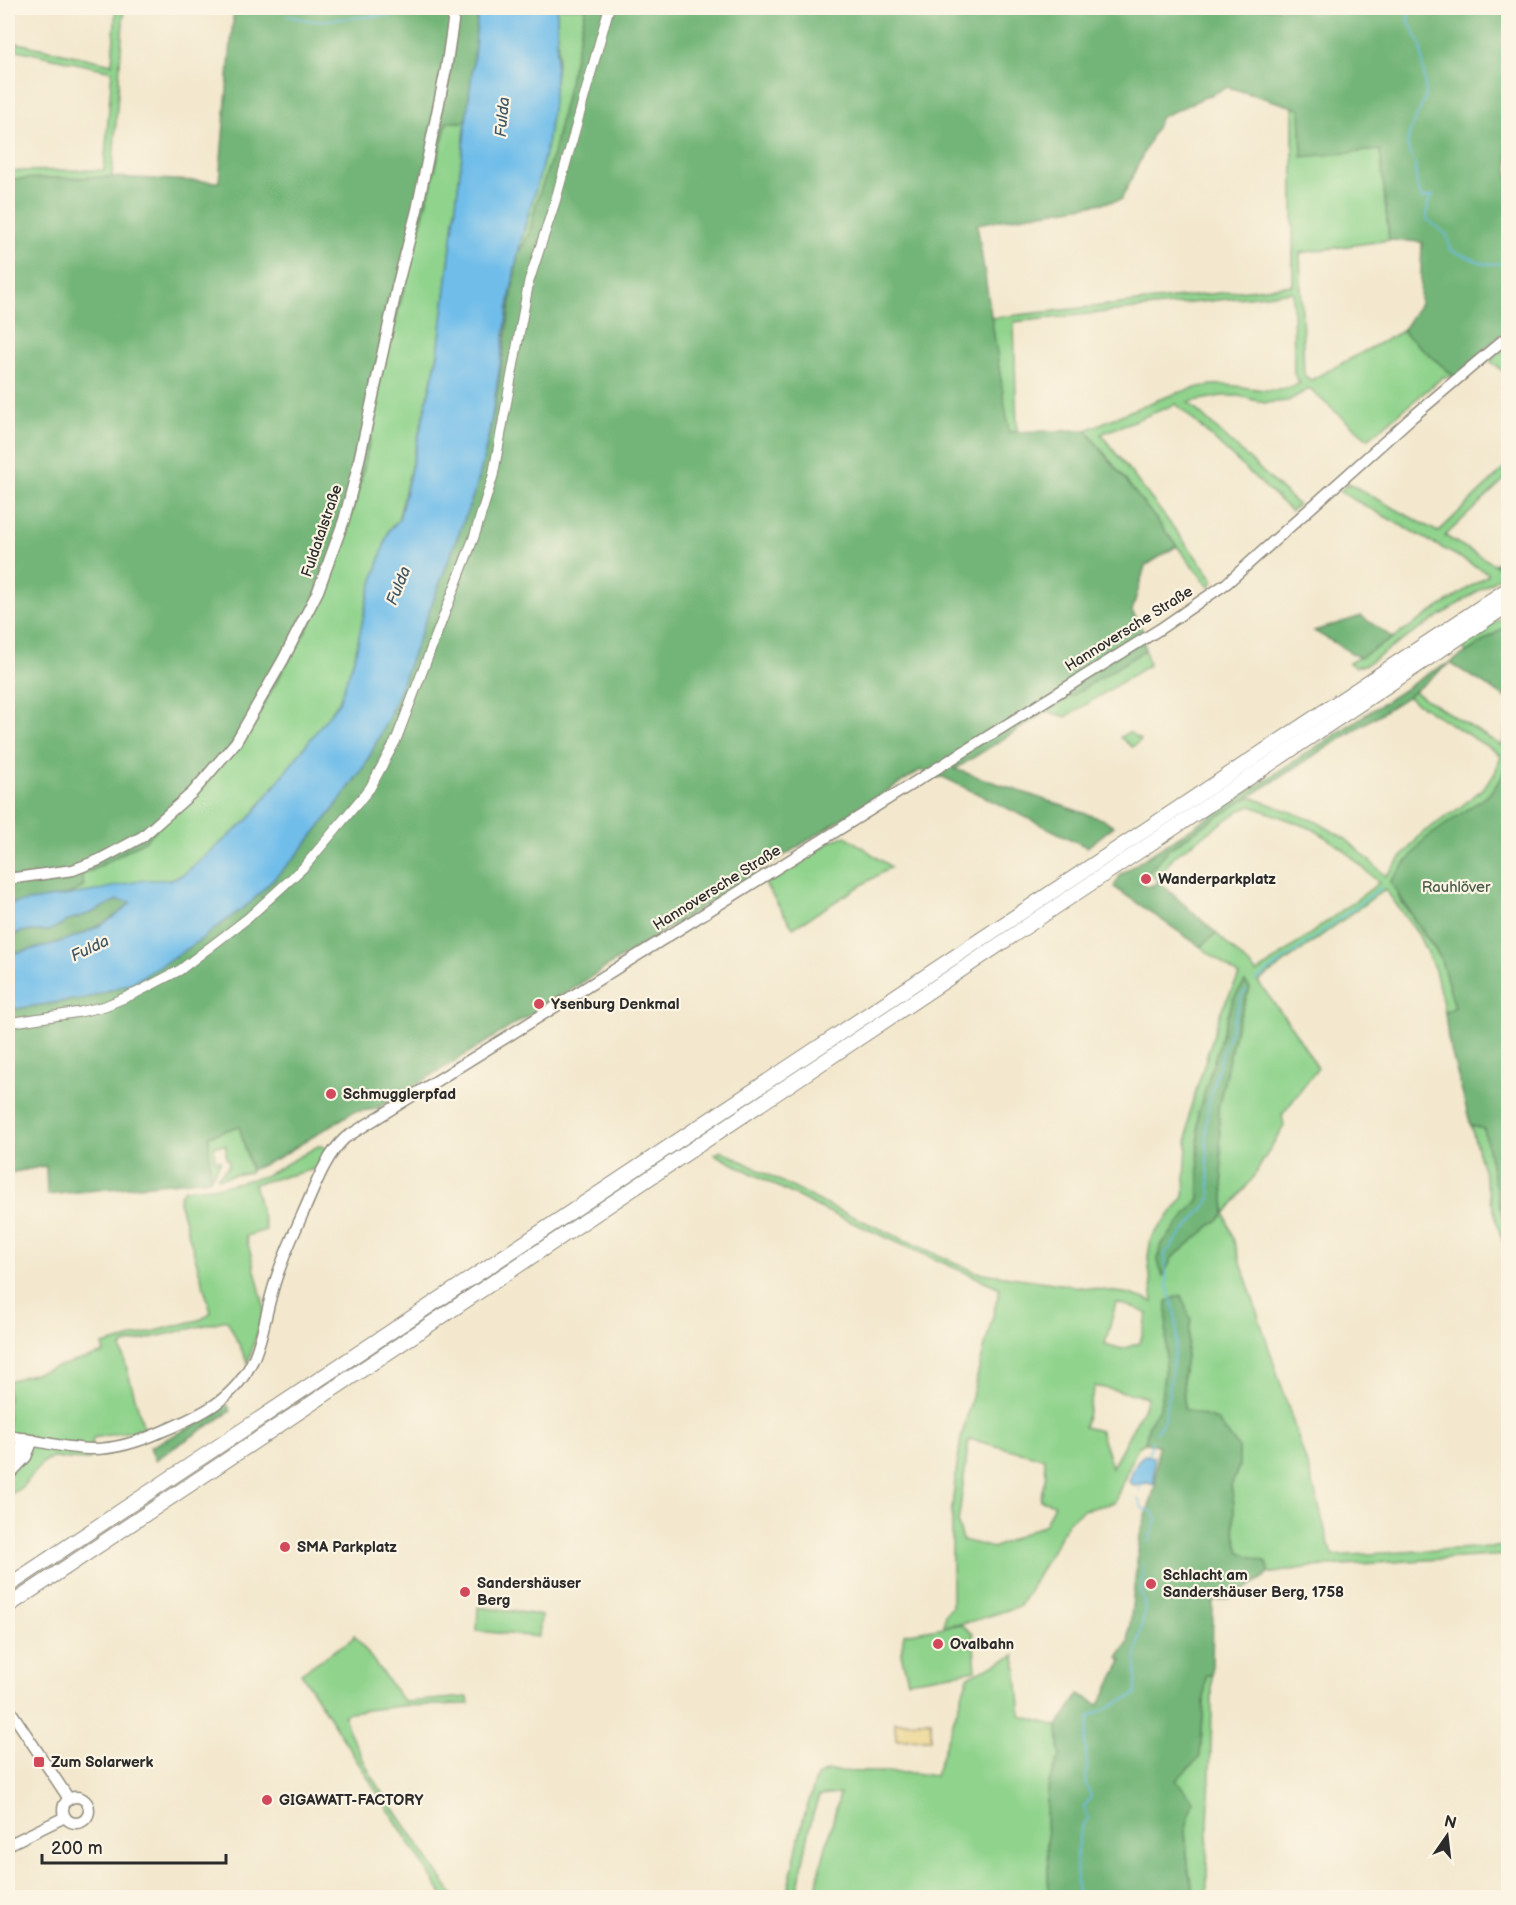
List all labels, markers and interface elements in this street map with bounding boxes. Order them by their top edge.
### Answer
water label: Fulda [492,96,514,138]
street label: Fuldatalstraße [297,482,347,580]
water label: Fulda [383,564,415,608]
street label: Hannoversche Straße [1062,582,1196,676]
street label: Hannoversche Straße [650,841,784,935]
place label: Wanderparkplatz [1158,870,1277,889]
marker: Wanderparkplatz [1139,872,1153,886]
park label: Rauhlöver [1422,878,1491,897]
water label: Fulda [68,932,112,966]
place label: Ysenburg Denkmal [551,995,680,1014]
marker: Ysenburg Denkmal [532,997,546,1011]
place label: Schmugglerpfad [343,1085,456,1104]
marker: Schmugglerpfad [324,1087,338,1101]
place label: SMA Parkplatz [297,1538,397,1557]
marker: SMA Parkplatz [278,1540,292,1554]
place label: Schlacht am Sandershäuser Berg, 1758 [1163,1566,1344,1602]
place label: Sandershäuser Berg [477,1574,582,1610]
marker: Schlacht am Sandershäuser Berg, 1758 [1144,1577,1158,1591]
marker: Sandershäuser Berg [458,1585,472,1599]
place label: Ovalbahn [950,1635,1014,1654]
marker: Ovalbahn [931,1637,945,1651]
place label: Zum Solarwerk [51,1753,154,1772]
marker: Zum Solarwerk [32,1755,46,1769]
place label: GIGAWATT-FACTORY [279,1791,423,1810]
marker: GIGAWATT-FACTORY [260,1793,274,1807]
north arrow [1417,1806,1477,1866]
text: N [1442,1812,1458,1834]
scale bar [42,1827,226,1865]
text: 200 m [51,1838,103,1859]

